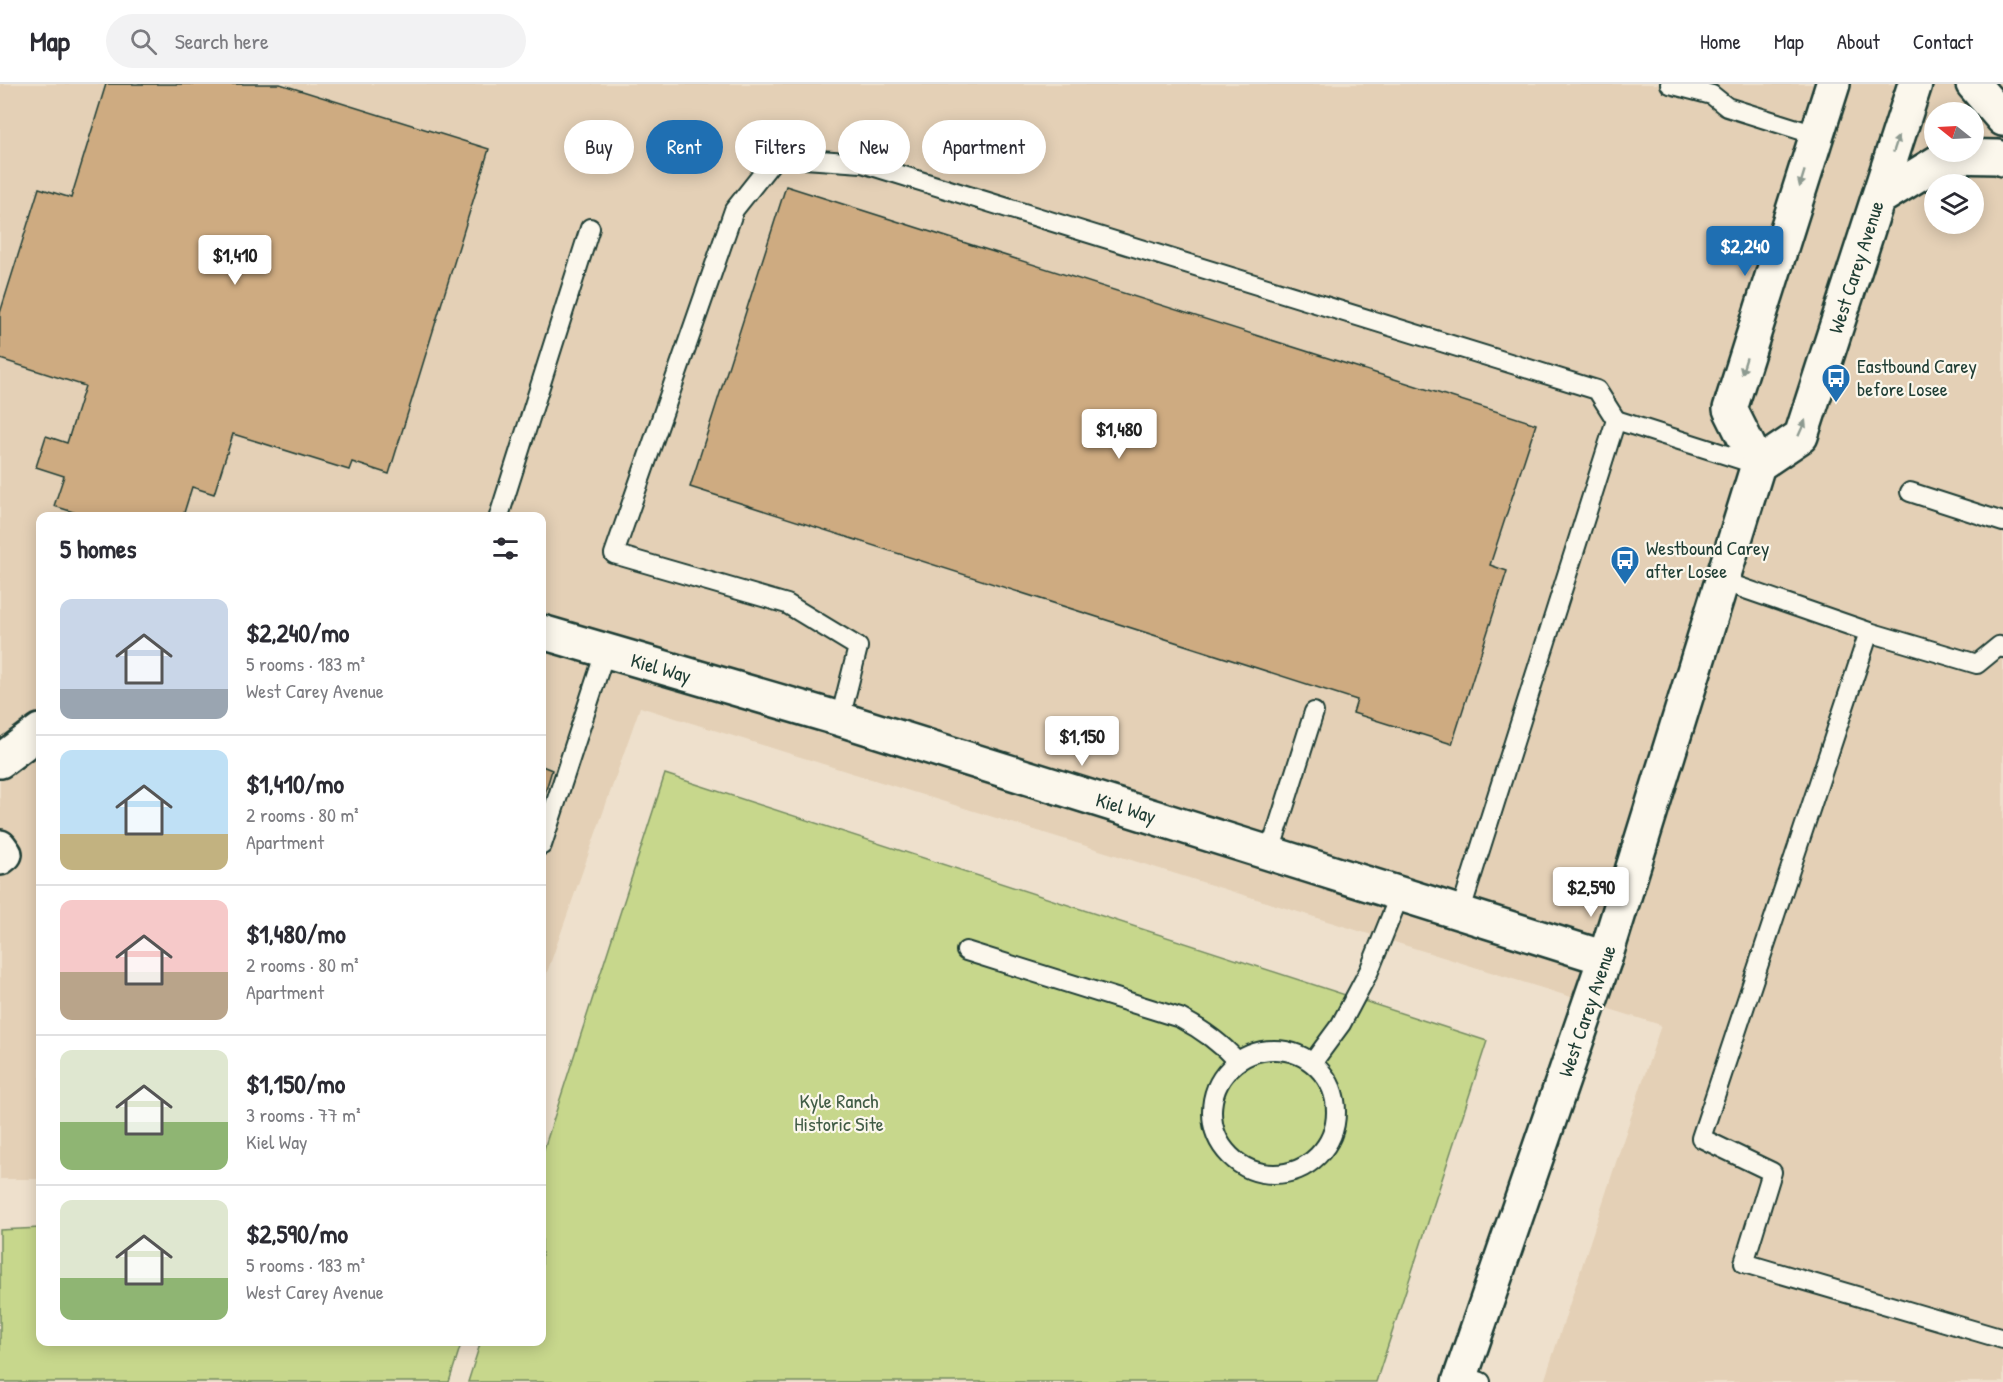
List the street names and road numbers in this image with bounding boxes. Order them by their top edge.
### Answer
street label: West Carey Avenue [1821,197,1890,336]
street label: Kiel Way [628,646,694,689]
street label: Kiel Way [1093,786,1159,829]
street label: West Carey Avenue [1551,941,1622,1080]

